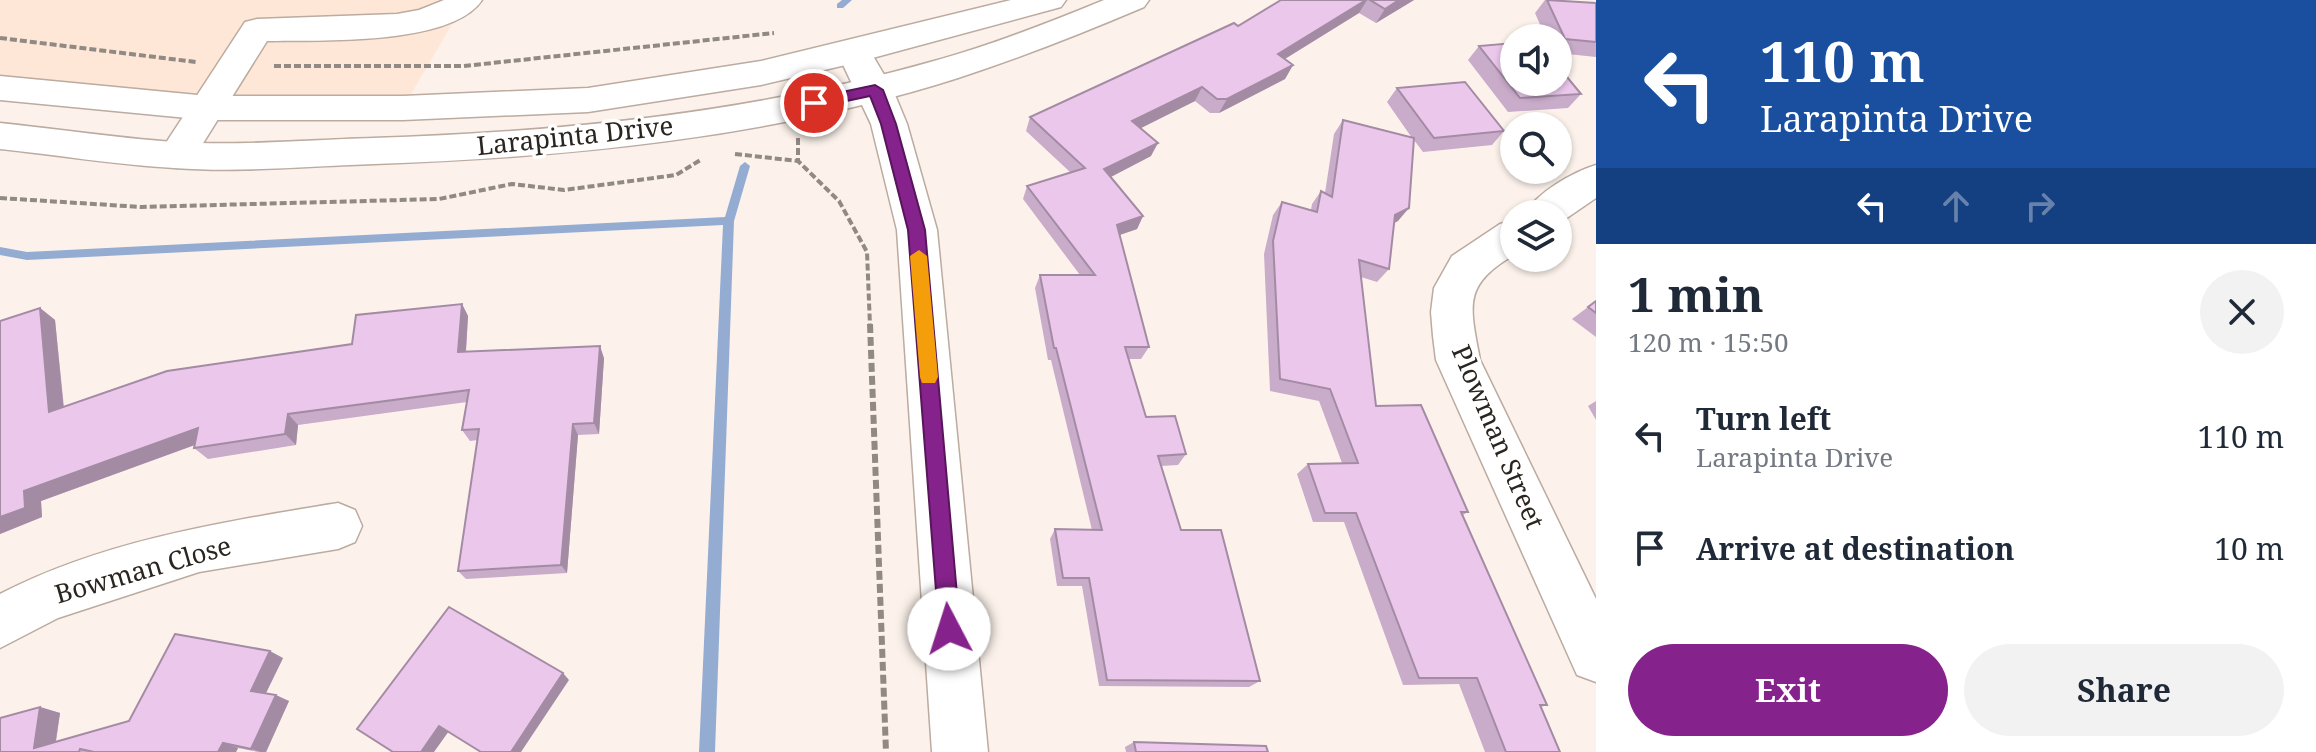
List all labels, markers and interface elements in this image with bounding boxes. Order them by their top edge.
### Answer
text: 110 m [1760,22,1925,98]
map controls [1500,24,1572,272]
button: sound [1500,24,1572,96]
icon: left [1628,32,1732,136]
pin [780,69,848,137]
icon: arrive [792,81,836,125]
text: Larapinta Drive [1760,94,2033,143]
street label: Larapinta Drive [475,107,675,163]
button: search [1500,112,1572,184]
icon: left [1850,184,1894,228]
icon: ahead [1934,184,1978,228]
icon: right [2018,184,2062,228]
button: layers [1500,200,1572,272]
text: 1 min [1628,261,1764,326]
button: close [2200,270,2284,354]
text: 120 m · 15:50 [1628,324,1789,360]
street label: Plowman Street [1444,339,1554,534]
text: Turn left [1696,398,1831,439]
icon: left [1628,414,1672,458]
text: 110 m [2198,416,2284,457]
text: Larapinta Drive [1696,439,1893,475]
icon: arrive [1628,526,1672,570]
street label: Bowman Close [50,527,235,611]
text: Arrive at destination [1696,528,2015,569]
text: 10 m [2214,528,2284,569]
position arrow [907,587,991,671]
button: Exit [1628,644,1948,736]
button: Share [1964,644,2284,736]

